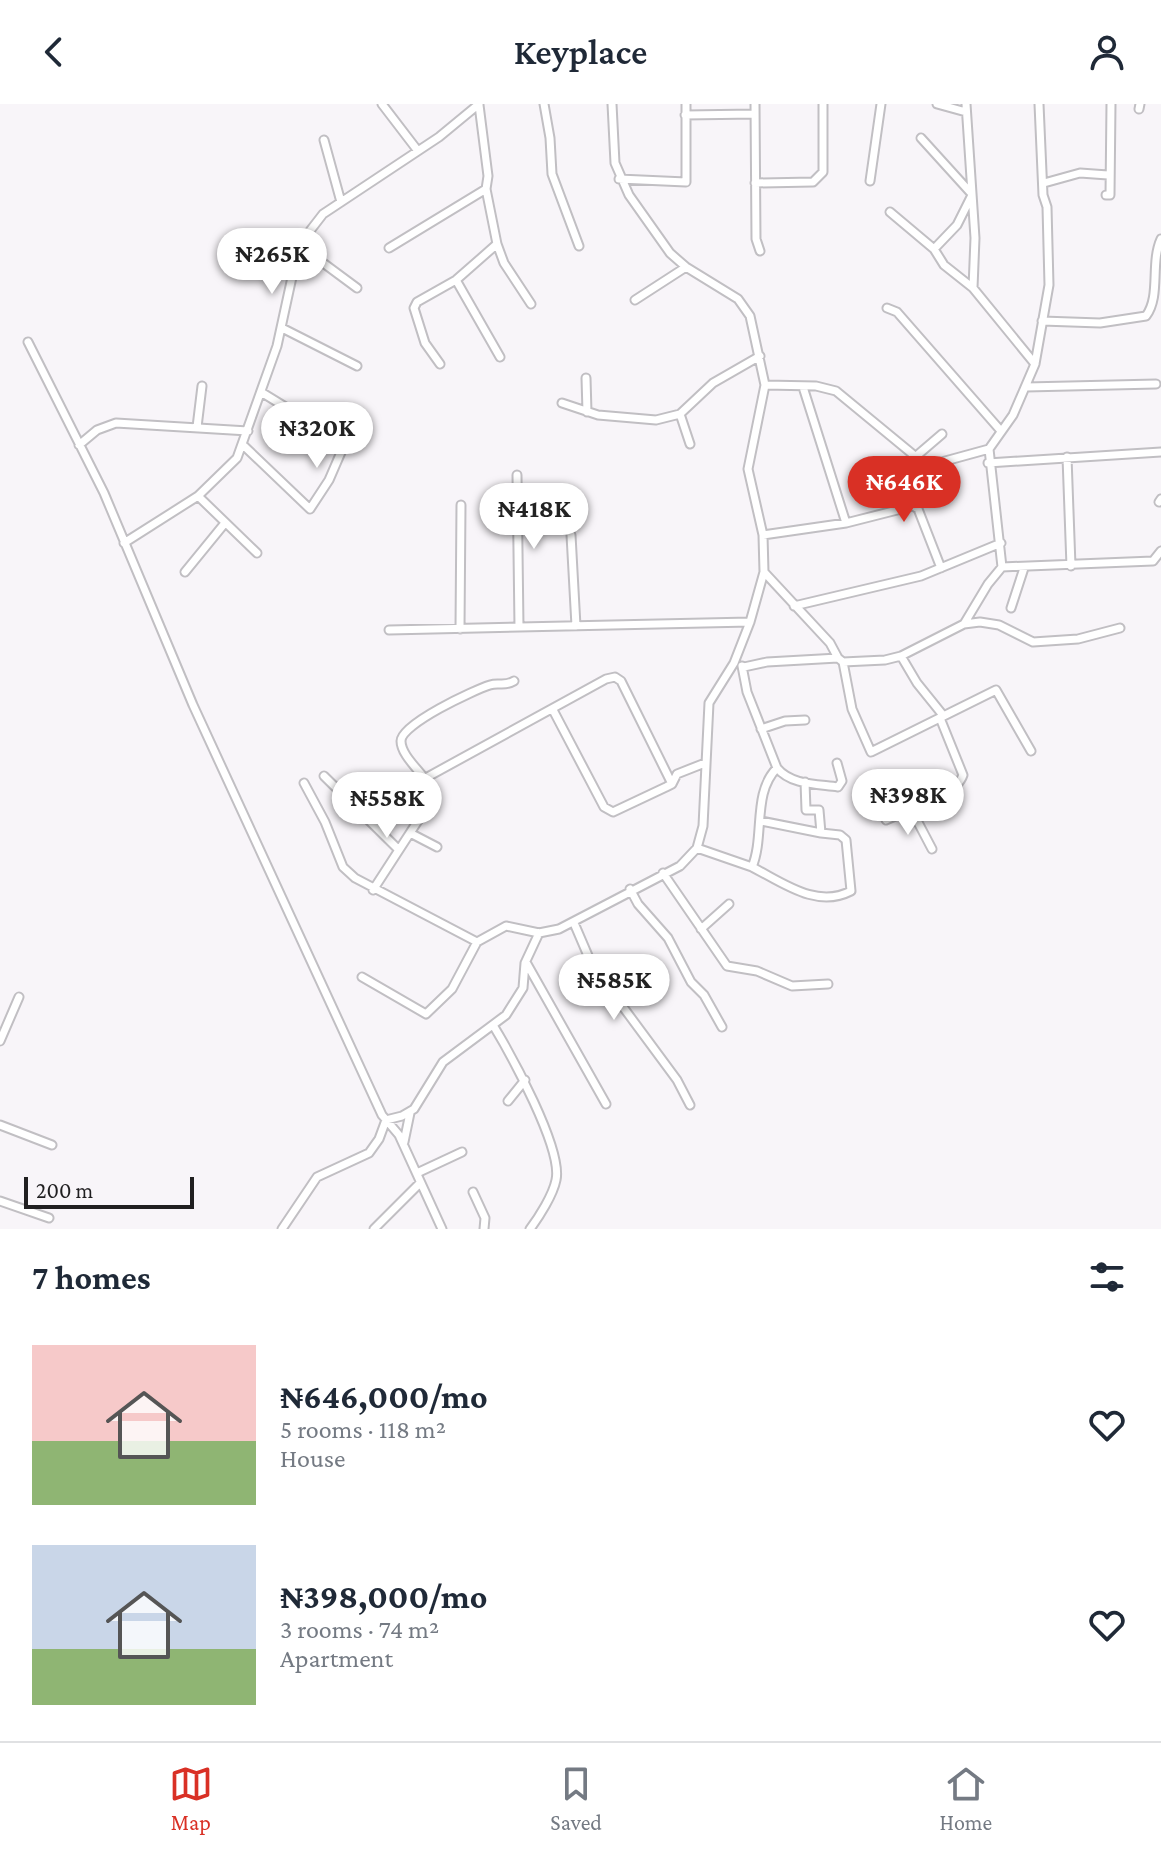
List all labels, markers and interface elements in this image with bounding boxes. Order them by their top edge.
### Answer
icon: back [32,30,76,74]
icon: person [1085,30,1129,74]
text: Keyplace [514,32,647,72]
pin: ₦265K [216,228,328,296]
text: ₦265K [235,239,309,268]
pin: ₦320K [261,402,373,470]
text: ₦320K [279,413,355,442]
pin: ₦646K [848,456,960,524]
text: ₦646K [866,467,942,496]
pin: ₦418K [478,483,590,551]
text: ₦418K [497,494,571,523]
pin: ₦398K [852,769,964,837]
pin: ₦558K [331,772,443,840]
text: ₦398K [870,780,946,809]
text: ₦558K [350,783,424,812]
pin: ₦585K [558,954,670,1022]
text: ₦585K [577,965,651,994]
scale bar [24,1173,194,1209]
text: 200 m [36,1178,93,1203]
icon: filters [1085,1255,1129,1299]
text: 7 homes [32,1259,151,1296]
icon: home [96,1377,192,1473]
text: ₦646,000/mo [280,1378,488,1415]
icon: heart [1085,1403,1129,1447]
text: 5 rooms · 118 m² [280,1415,446,1444]
text: House [280,1444,345,1473]
icon: home [96,1577,192,1673]
text: ₦398,000/mo [280,1578,487,1615]
icon: heart [1085,1603,1129,1647]
text: 3 rooms · 74 m² [280,1615,439,1644]
text: Apartment [280,1644,393,1673]
tab: Map [169,1762,213,1835]
tab: Saved [550,1762,602,1835]
tab: Home [940,1762,992,1835]

